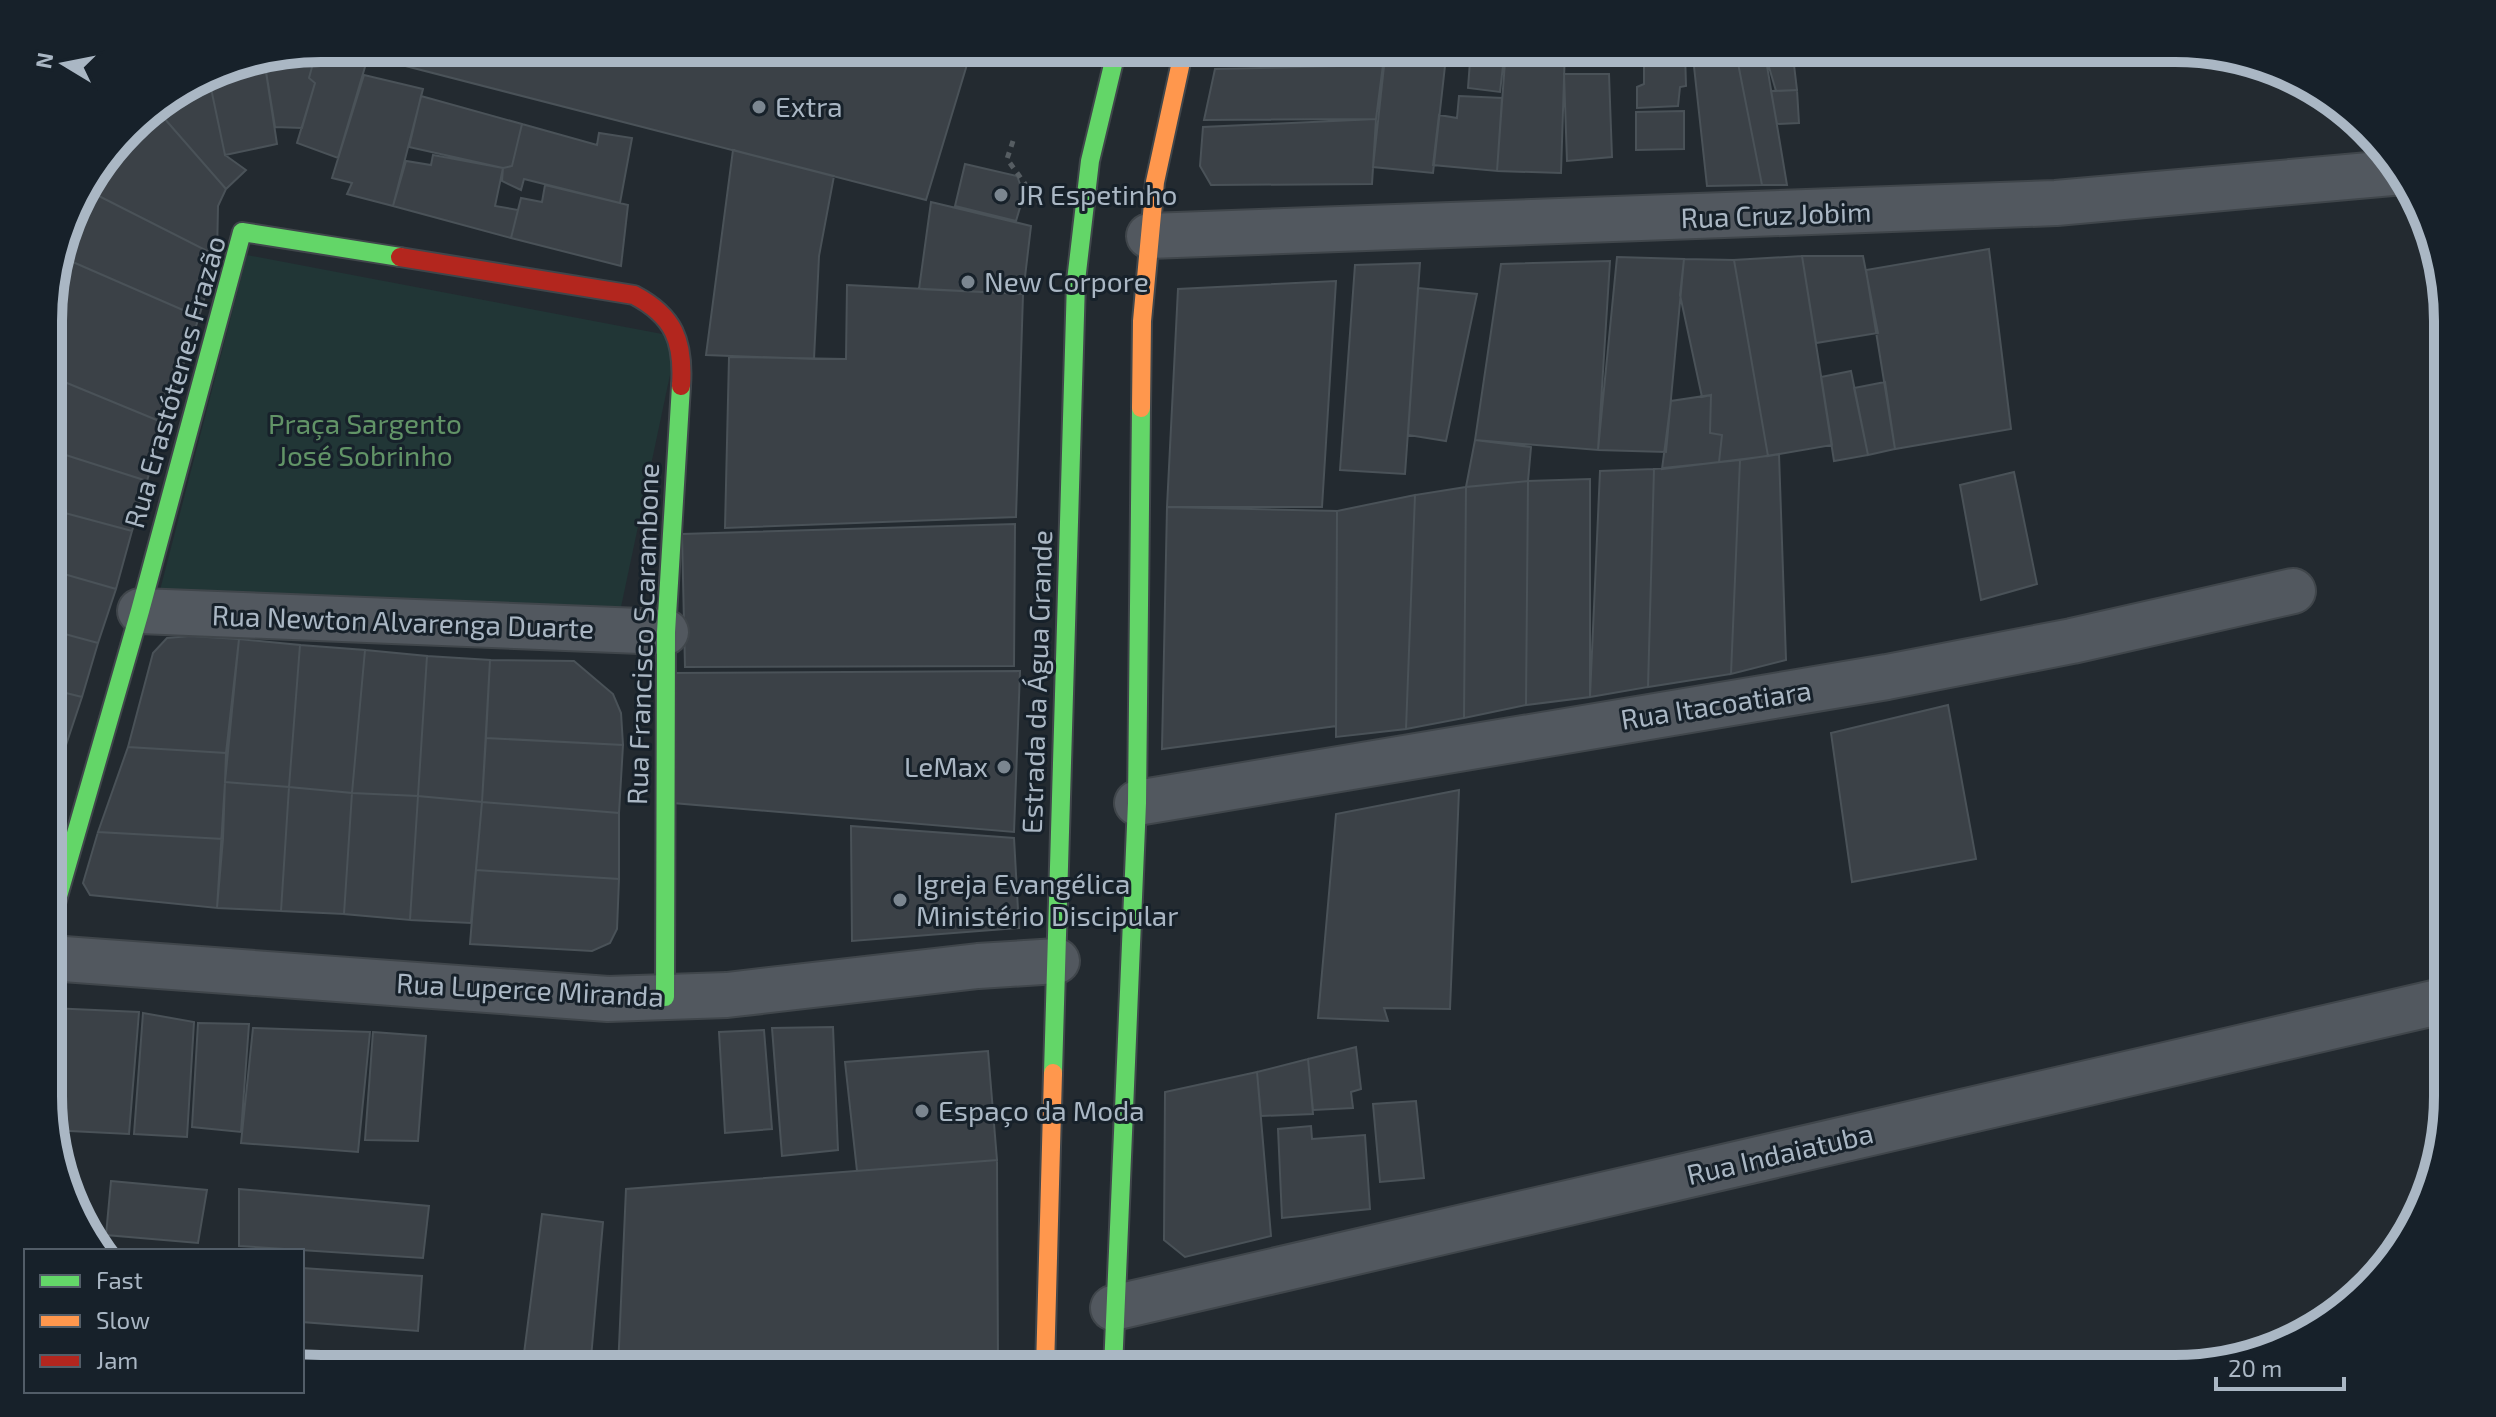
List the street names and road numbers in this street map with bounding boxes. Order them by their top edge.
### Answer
street label: Rua Cruz Jobim [1680,194,1872,234]
street label: Rua Erastótenes Frazão [116,232,232,532]
street label: Rua Francisco Scarambone [619,463,665,805]
street label: Estrada da Água Grande [1014,529,1058,834]
street label: Rua Newton Alvarenga Duarte [211,597,595,645]
street label: Rua Itacoatiara [1618,672,1814,736]
street label: Rua Luperce Miranda [395,965,665,1013]
street label: Rua Indaiatuba [1683,1115,1876,1191]

